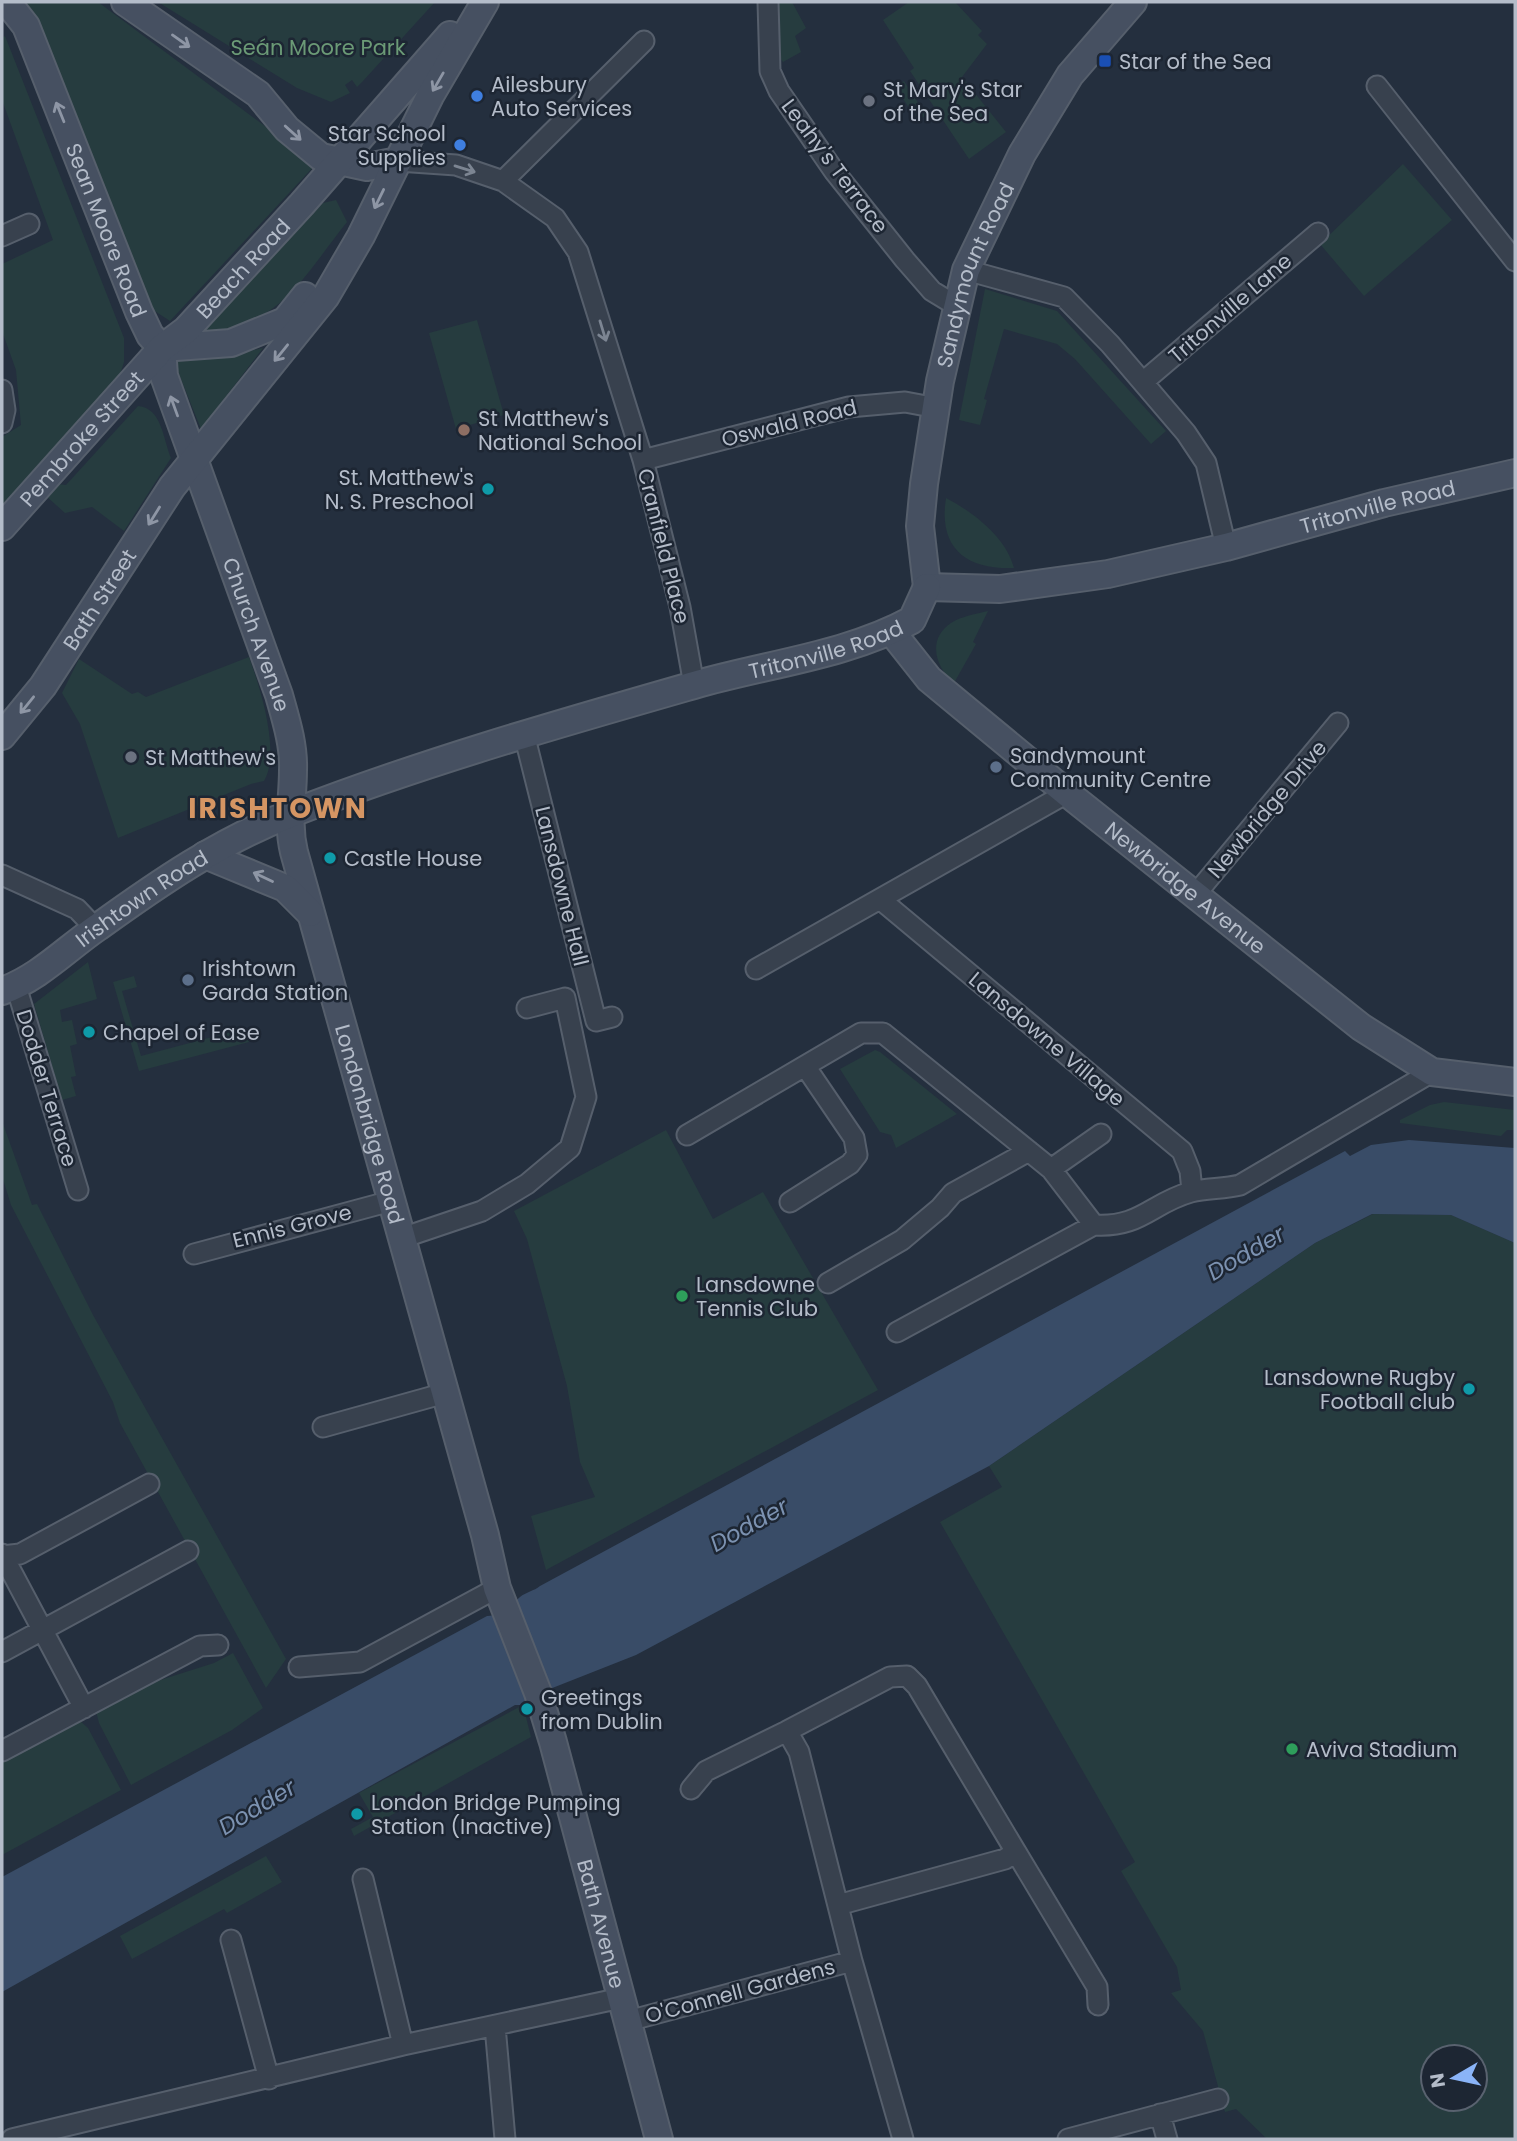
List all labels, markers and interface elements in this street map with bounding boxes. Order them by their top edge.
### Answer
park label: Seán Moore Park [230,33,406,62]
one-way arrow [171,34,190,48]
place label: Star of the Sea [1119,47,1272,76]
marker: Star of the Sea [1097,53,1113,69]
place label: Ailesbury Auto Services [491,70,632,123]
one-way arrow [431,71,445,91]
place label: St Mary's Star of the Sea [883,75,1023,128]
marker: Ailesbury Auto Services [469,88,485,104]
street label: Leahy's Terrace [775,93,895,239]
marker: St Mary's Star of the Sea [861,93,877,109]
one-way arrow [52,102,65,123]
place label: Star School Supplies [328,119,446,172]
one-way arrow [284,125,302,141]
marker: Star School Supplies [452,137,468,153]
street label: Sean Moore Road [59,139,154,321]
one-way arrow [454,163,476,176]
street label: Sandymount Road [929,177,1021,370]
one-way arrow [372,188,386,209]
street label: Beach Road [189,212,296,325]
street label: Tritonville Lane [1162,246,1298,370]
one-way arrow [598,320,611,342]
one-way arrow [273,343,288,361]
street label: Pembroke Street [13,364,150,513]
street label: Oswald Road [718,392,860,454]
one-way arrow [167,395,179,417]
place label: St Matthew's National School [478,404,642,457]
marker: St Matthew's National School [456,422,472,438]
place label: St. Matthew's N. S. Preschool [325,463,474,516]
street label: Cranfield Place [631,465,697,627]
street label: Tritonville Road [1296,473,1458,540]
marker: St. Matthew's N. S. Preschool [480,481,496,497]
one-way arrow [147,506,162,525]
street label: Bath Street [56,543,143,656]
street label: Church Avenue [216,553,297,715]
street label: Tritonville Road [746,612,908,685]
one-way arrow [20,695,35,713]
street label: Newbridge Drive [1201,734,1333,884]
place label: Sandymount Community Centre [1010,741,1211,794]
place label: St Matthew's [145,743,276,772]
marker: St Matthew's [123,749,139,765]
marker: Sandymount Community Centre [988,759,1004,775]
district label: IRISHTOWN [188,789,368,828]
street label: Lansdowne Hall [528,803,596,969]
street label: Newbridge Avenue [1099,814,1272,961]
street label: Irishtown Road [69,843,213,953]
place label: Castle House [344,844,482,873]
marker: Castle House [322,850,338,866]
one-way arrow [253,870,274,883]
place label: Irishtown Garda Station [202,954,348,1007]
street label: Lansdowne Village [963,965,1131,1113]
marker: Irishtown Garda Station [180,972,196,988]
street label: Dodder Terrace [9,1006,85,1170]
place label: Chapel of Ease [103,1018,260,1047]
street label: Londonbridge Road [328,1021,412,1227]
marker: Chapel of Ease [81,1024,97,1040]
street label: Ennis Grove [229,1197,355,1255]
water label: Dodder [1201,1217,1292,1288]
place label: Lansdowne Tennis Club [696,1270,818,1323]
marker: Lansdowne Tennis Club [674,1288,690,1304]
place label: Lansdowne Rugby Football club [1264,1363,1455,1416]
marker: Lansdowne Rugby Football club [1461,1381,1477,1397]
water label: Dodder [704,1490,795,1560]
place label: Greetings from Dublin [541,1683,663,1736]
marker: Greetings from Dublin [519,1701,535,1717]
place label: Aviva Stadium [1306,1735,1457,1764]
marker: Aviva Stadium [1284,1741,1300,1757]
water label: Dodder [212,1771,303,1843]
place label: London Bridge Pumping Station (Inactive) [371,1788,621,1841]
marker: London Bridge Pumping Station (Inactive) [349,1806,365,1822]
street label: Bath Avenue [570,1856,633,1992]
street label: O'Connell Gardens [642,1952,838,2030]
north arrow [1419,2043,1489,2113]
text: N [1423,2071,1452,2090]

